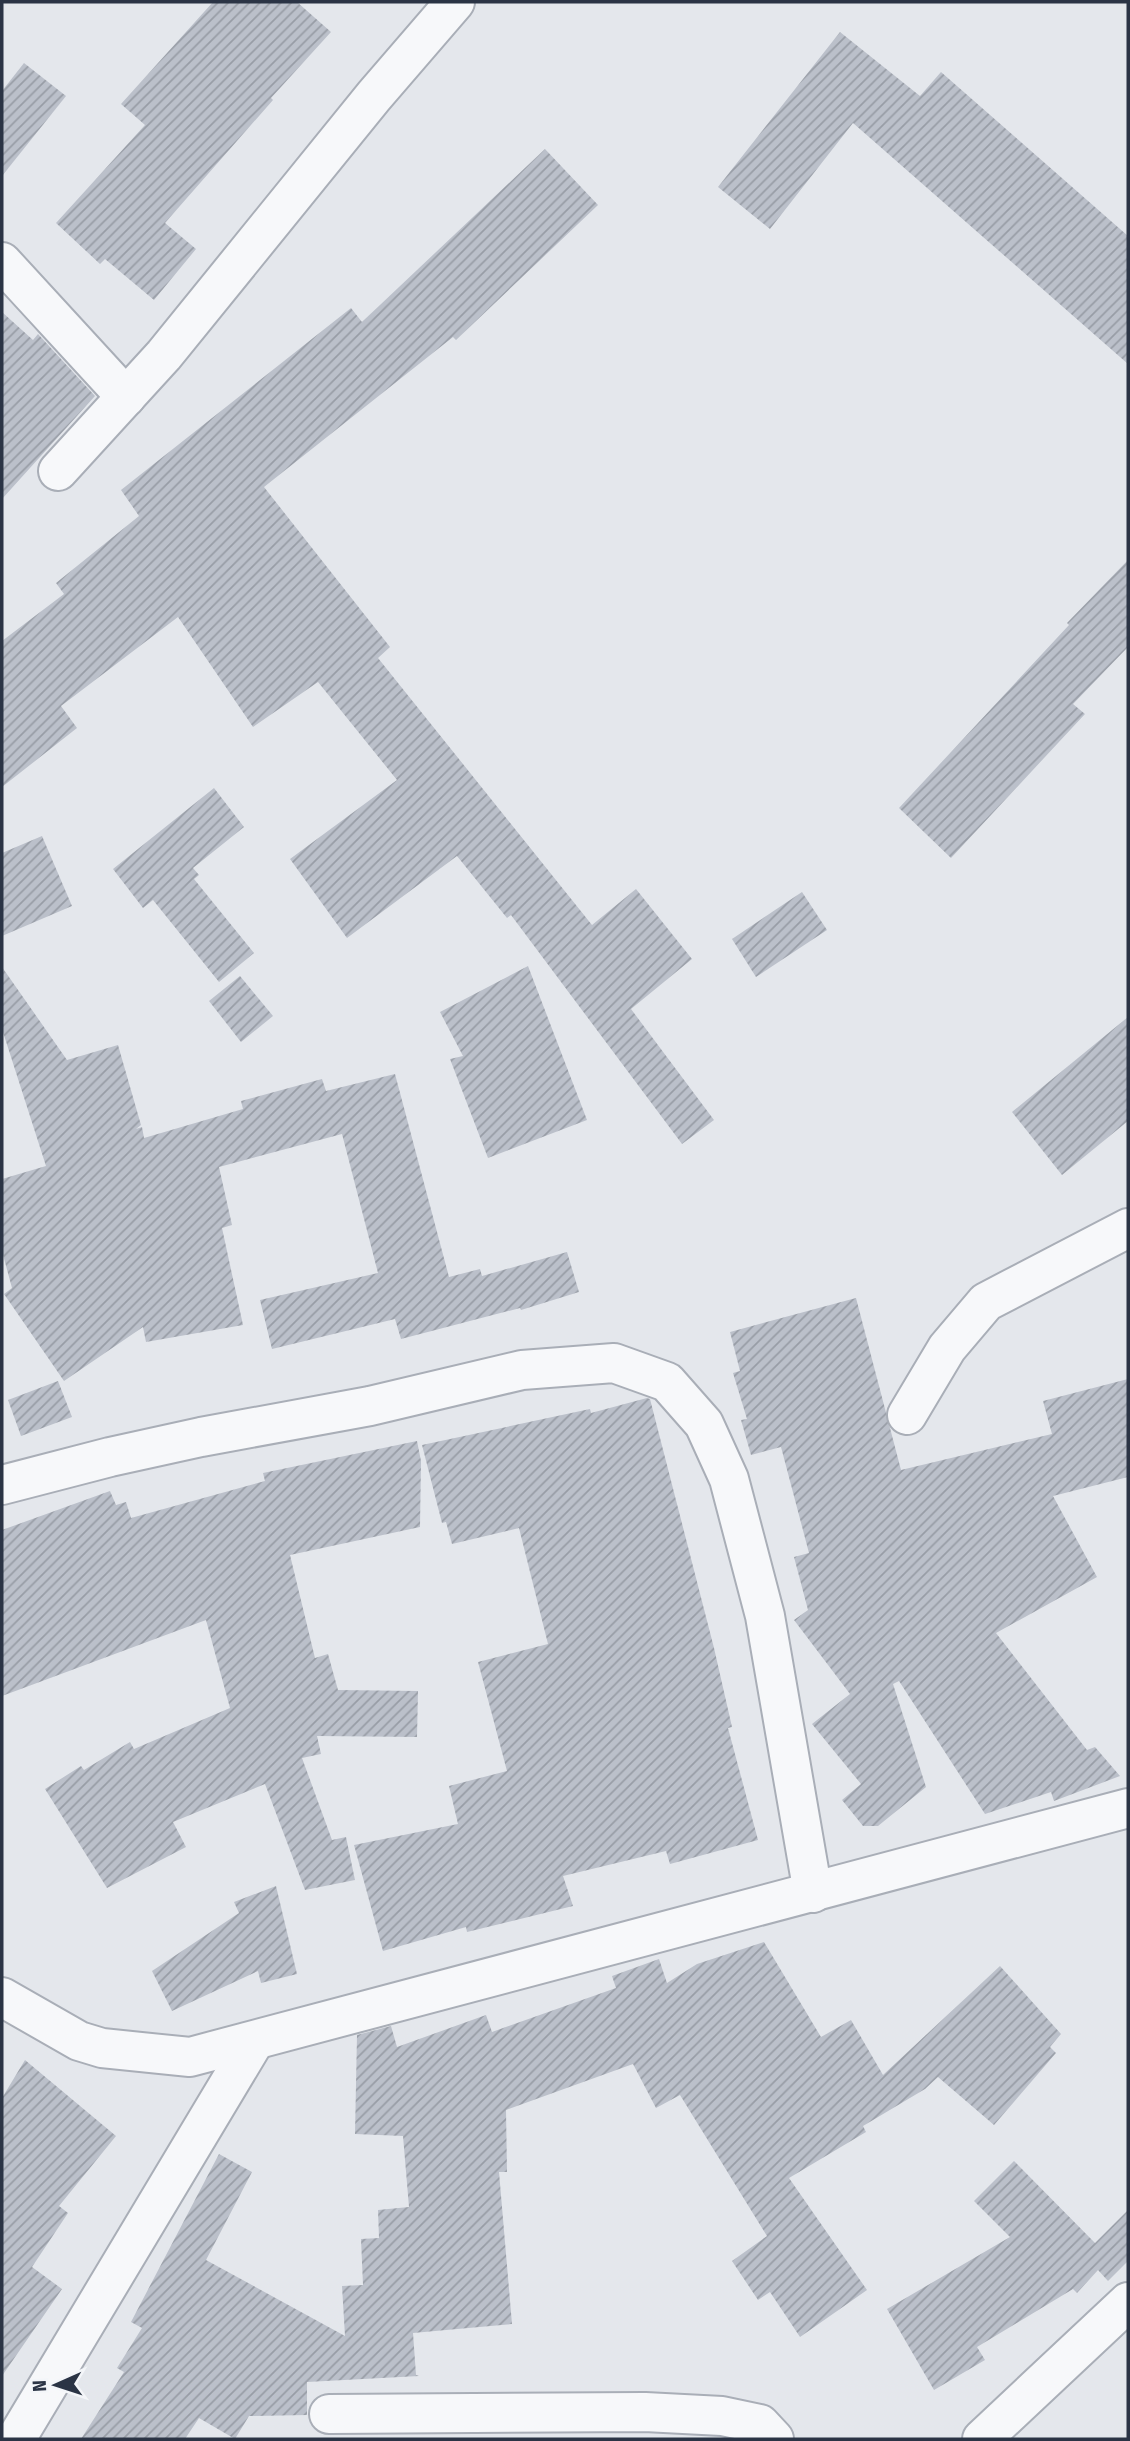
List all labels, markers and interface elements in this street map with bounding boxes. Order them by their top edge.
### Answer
north arrow [21,2350,91,2420]
text: N [28,2380,51,2392]

